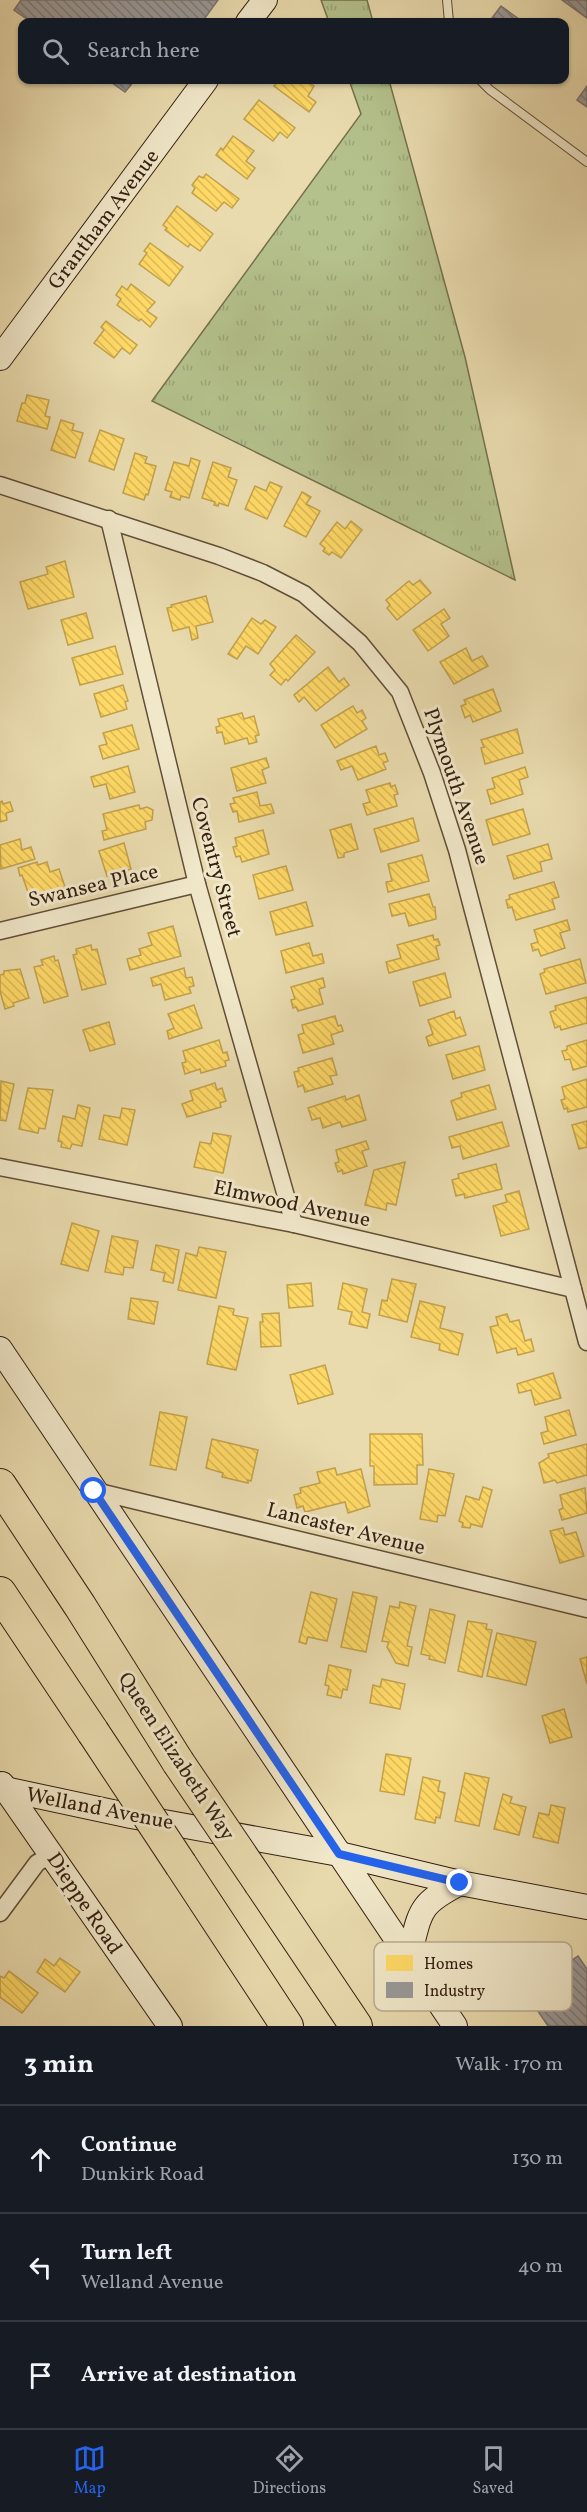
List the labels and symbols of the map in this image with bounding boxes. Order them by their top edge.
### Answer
street label: Grantham Avenue [42,144,167,296]
street label: Plymouth Avenue [415,704,496,869]
street label: Coventry Street [183,794,248,941]
street label: Swansea Place [25,857,161,916]
street label: Elmwood Avenue [211,1174,373,1235]
route start [80,1477,106,1503]
street label: Lancaster Avenue [263,1496,428,1563]
street label: Queen Elizabeth Way [110,1667,242,1847]
street label: Welland Avenue [24,1781,176,1838]
street label: Dieppe Road [39,1847,129,1961]
route end [446,1869,472,1895]
legend [374,1942,572,2011]
text: Homes [424,1954,473,1976]
text: Industry [424,1981,485,2003]

